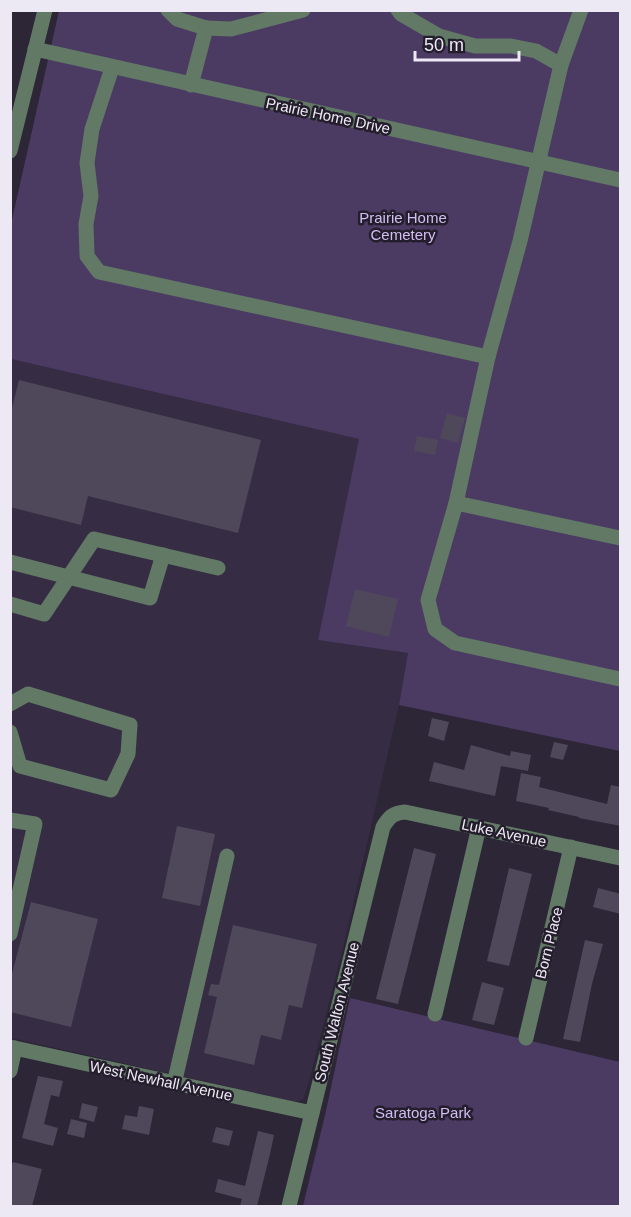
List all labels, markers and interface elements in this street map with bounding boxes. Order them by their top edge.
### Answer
scale bar [415,24,518,62]
text: 50 m [424,35,464,55]
street label: Prairie Home Drive [264,94,392,137]
park label: Prairie Home Cemetery [359,209,447,243]
street label: Luke Avenue [460,815,548,850]
street label: Born Place [531,905,566,981]
street label: South Walton Avenue [311,940,362,1084]
street label: West Newhall Avenue [88,1057,234,1104]
park label: Saratoga Park [375,1104,471,1121]

